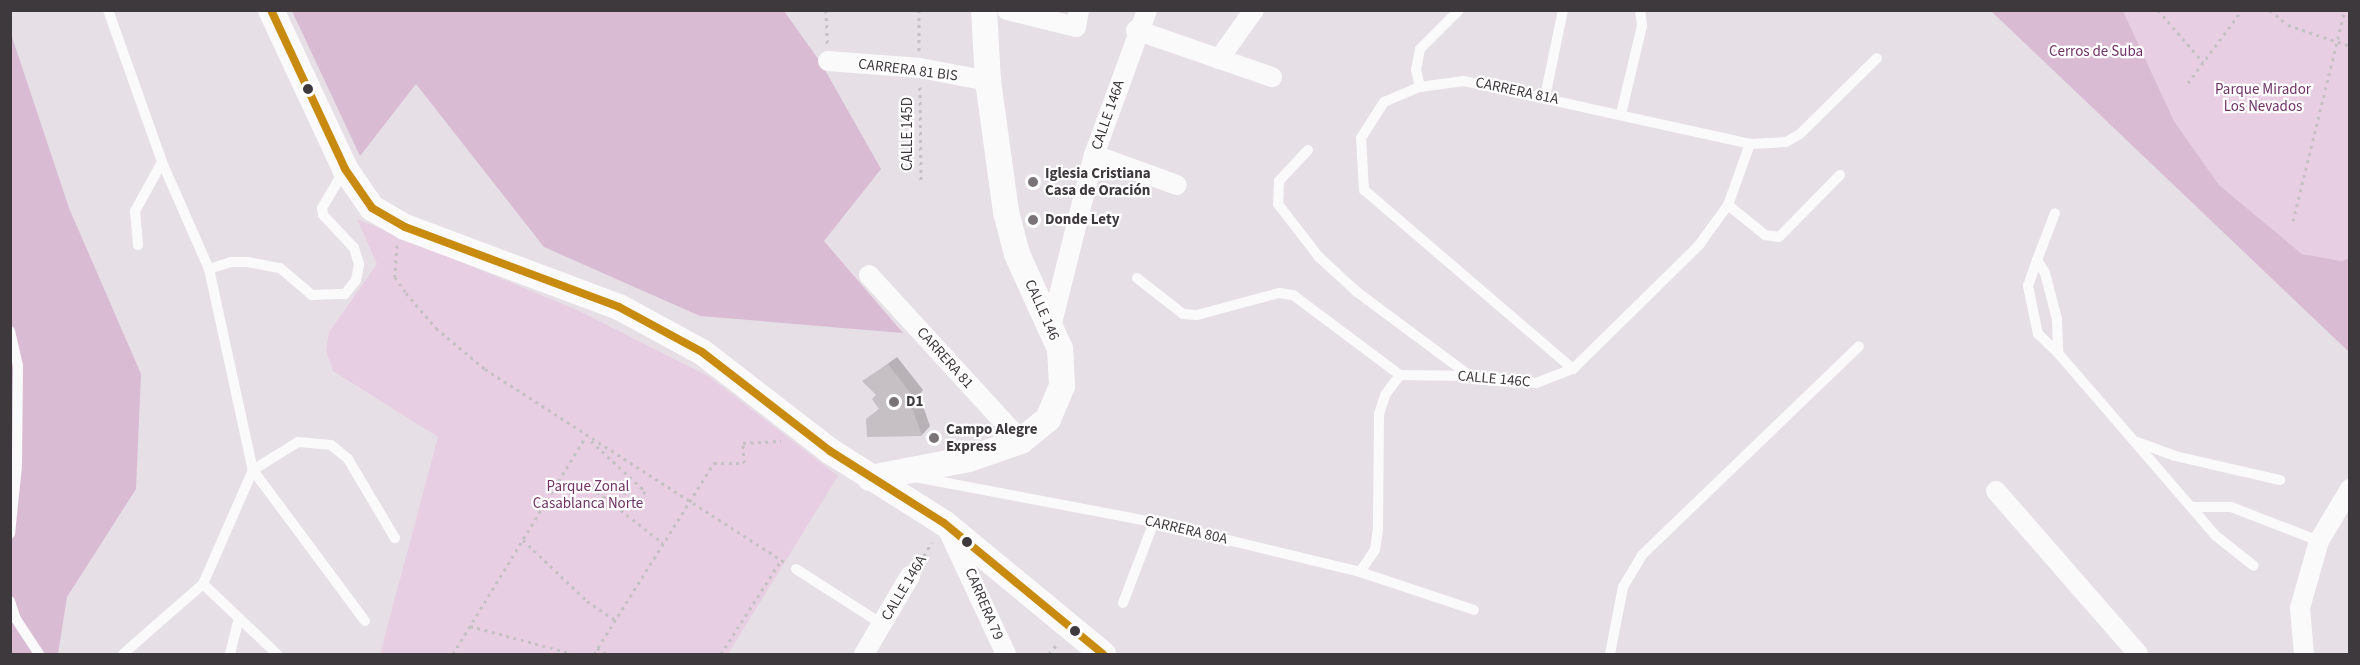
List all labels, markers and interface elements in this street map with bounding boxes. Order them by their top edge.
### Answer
park label: Cerros de Suba [2049,43,2143,61]
street label: CARRERA 81 BIS [857,55,959,85]
street label: CARRERA 81A [1474,73,1560,109]
street label: CALLE 146A [1088,78,1128,152]
park label: Parque Mirador Los Nevados [2215,80,2311,115]
unlabelled marker [302,83,314,95]
street label: CALLE 145D [899,97,917,171]
place label: Iglesia Cristiana Casa de Oración [1045,164,1151,199]
marker: Iglesia Cristiana Casa de Oración [1026,175,1040,189]
place label: Donde Lety [1045,211,1120,229]
marker: Donde Lety [1026,213,1040,227]
street label: CALLE 146 [1021,277,1063,343]
street label: CARRERA 81 [913,324,977,392]
street label: CALLE 146C [1457,367,1531,391]
place label: D1 [906,393,923,411]
marker: D1 [887,395,901,409]
place label: Campo Alegre Express [946,420,1038,455]
marker: Campo Alegre Express [927,431,941,445]
park label: Parque Zonal Casablanca Norte [533,477,643,512]
street label: CARRERA 80A [1143,512,1229,548]
unlabelled marker [961,536,973,548]
street label: CALLE 146A [878,552,930,624]
street label: CARRERA 79 [961,565,1007,643]
unlabelled marker [1069,625,1081,637]

